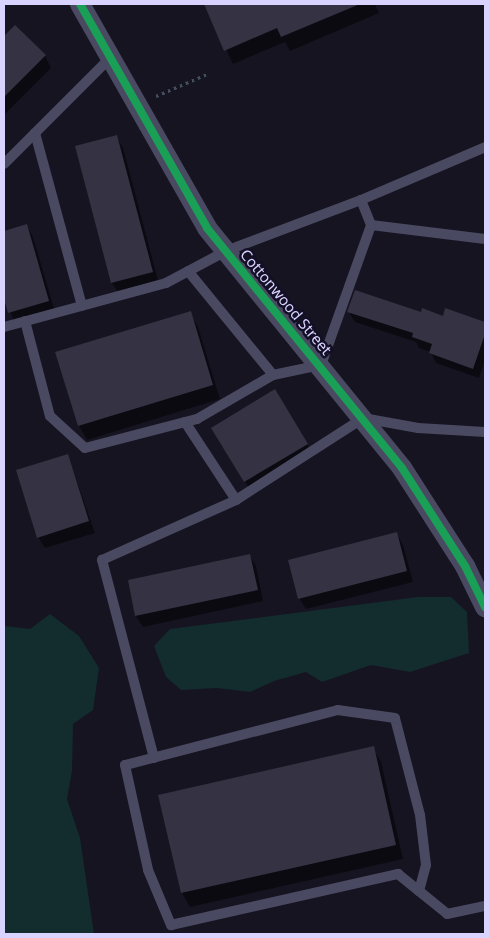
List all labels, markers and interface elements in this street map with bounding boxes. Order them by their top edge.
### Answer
street label: Cottonwood Street [236,245,336,359]

